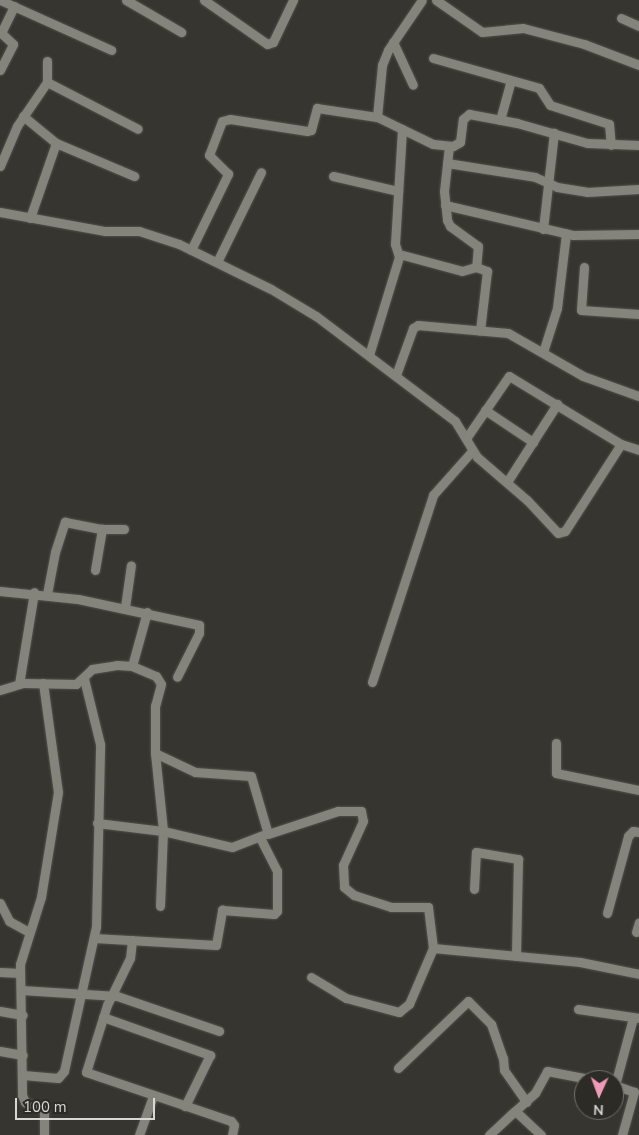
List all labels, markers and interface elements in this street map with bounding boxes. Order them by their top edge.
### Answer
north arrow [574,1070,624,1120]
scale bar [18,1088,158,1120]
text: 100 m [23,1097,67,1117]
text: N [593,1100,604,1119]

